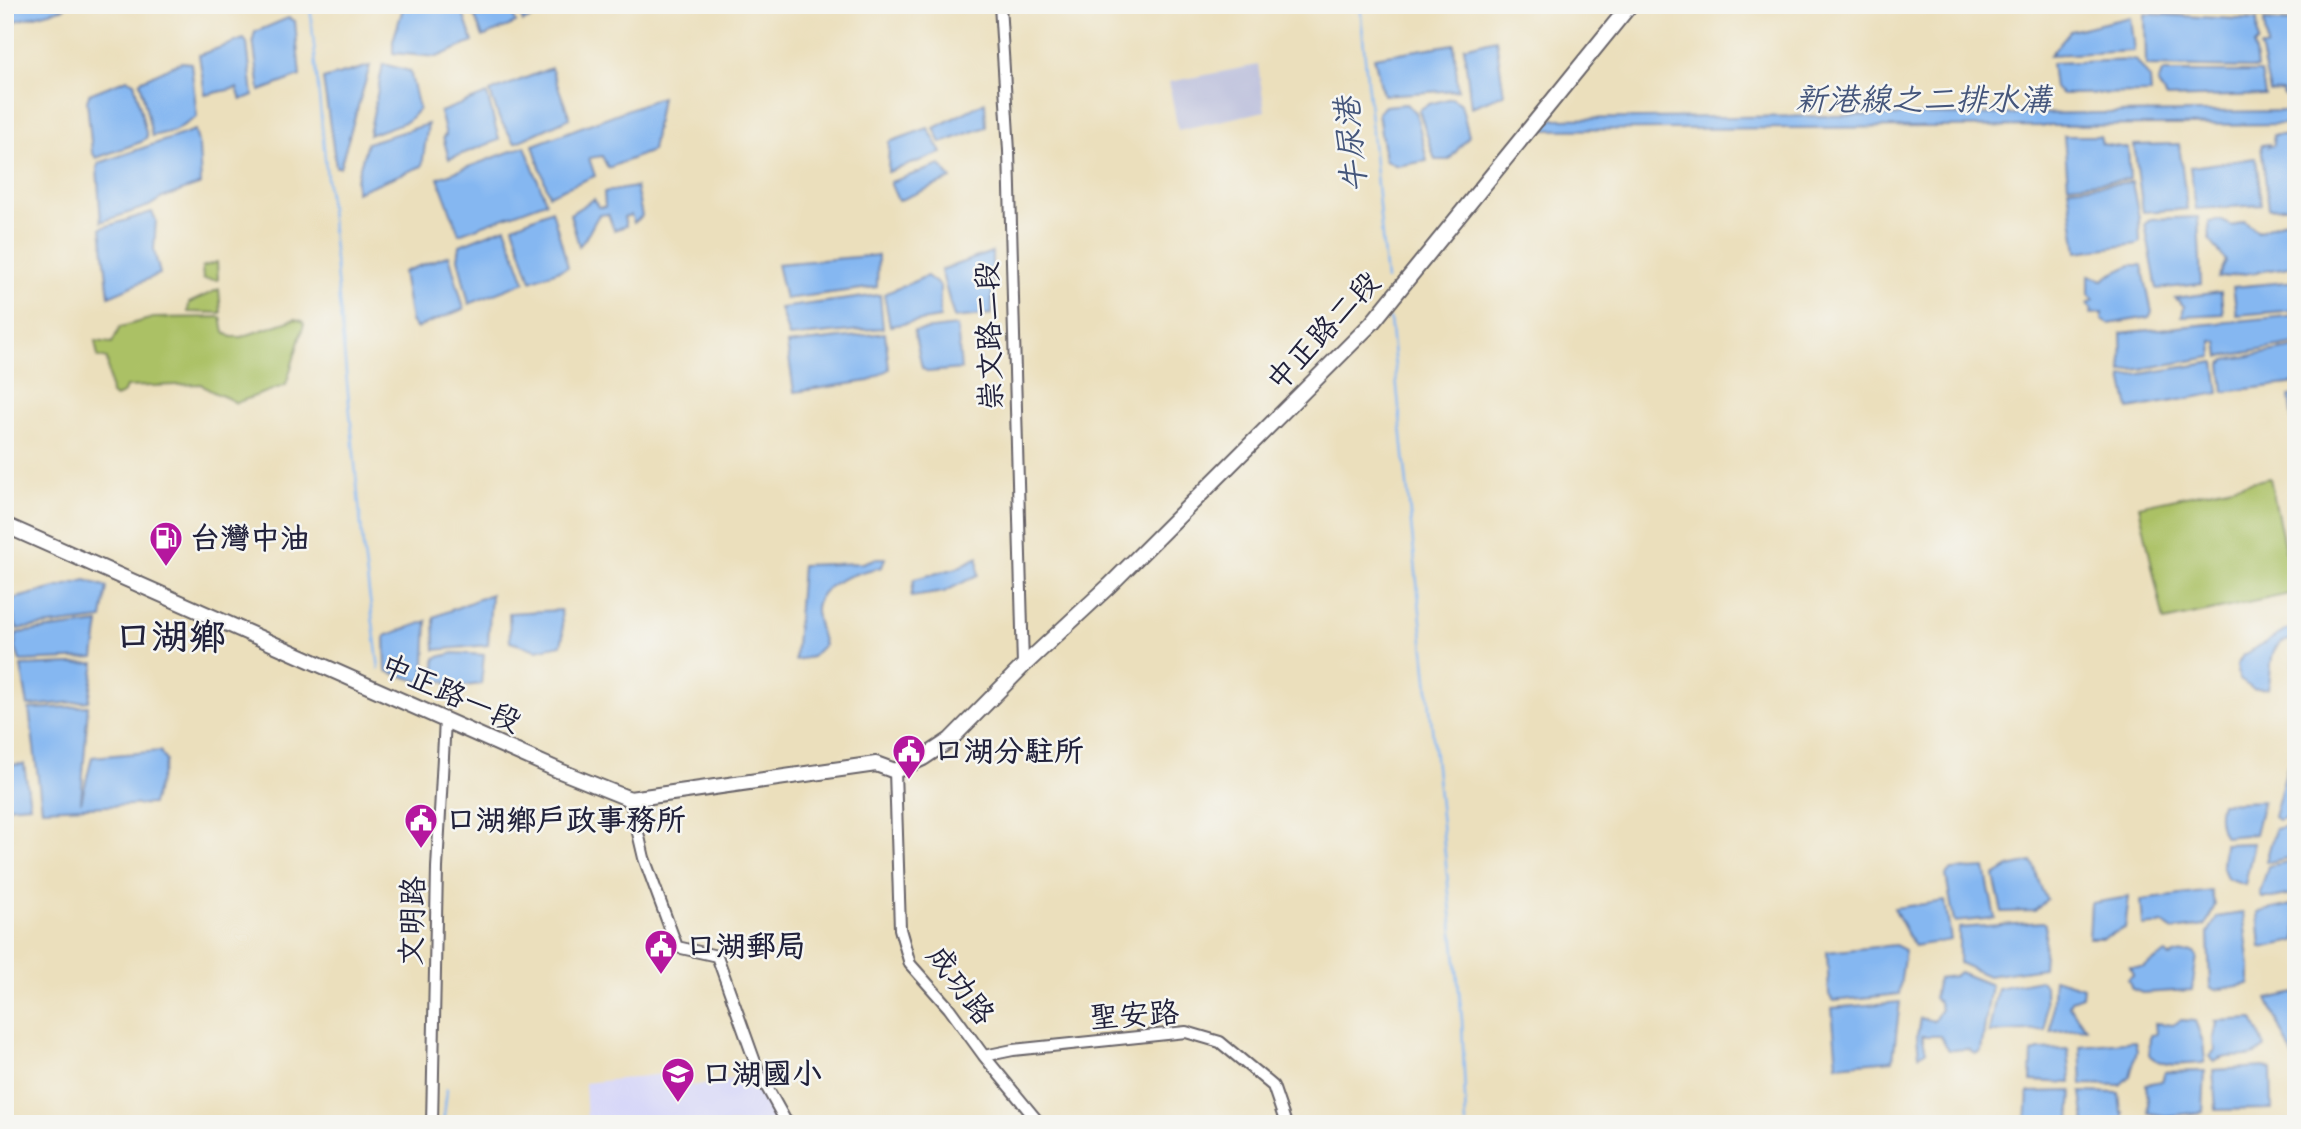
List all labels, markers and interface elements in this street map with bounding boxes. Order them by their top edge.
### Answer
water label: 新港線之二排水溝 [1795,79,2054,120]
water label: 牛尿港 [1326,92,1376,195]
street label: 崇文路二段 [967,260,1011,412]
street label: 中正路二段 [1258,263,1388,399]
fuel station icon: 台灣中油 [147,519,185,568]
place label: 台灣中油 [190,519,310,557]
district label: 口湖鄉 [115,613,226,660]
street label: 中正路一段 [375,645,527,741]
public building icon: 口湖分駐所 [890,732,928,781]
place label: 口湖分駐所 [934,732,1084,770]
public building icon: 口湖鄉戶政事務所 [402,801,440,850]
place label: 口湖鄉戶政事務所 [446,801,686,839]
street label: 文明路 [391,875,433,967]
public building icon: 口湖郵局 [642,927,680,976]
place label: 口湖郵局 [686,927,806,965]
street label: 成功路 [919,938,1003,1032]
street label: 聖安路 [1088,993,1180,1037]
school or university icon: 口湖國小 [659,1055,697,1104]
place label: 口湖國小 [702,1055,822,1093]

